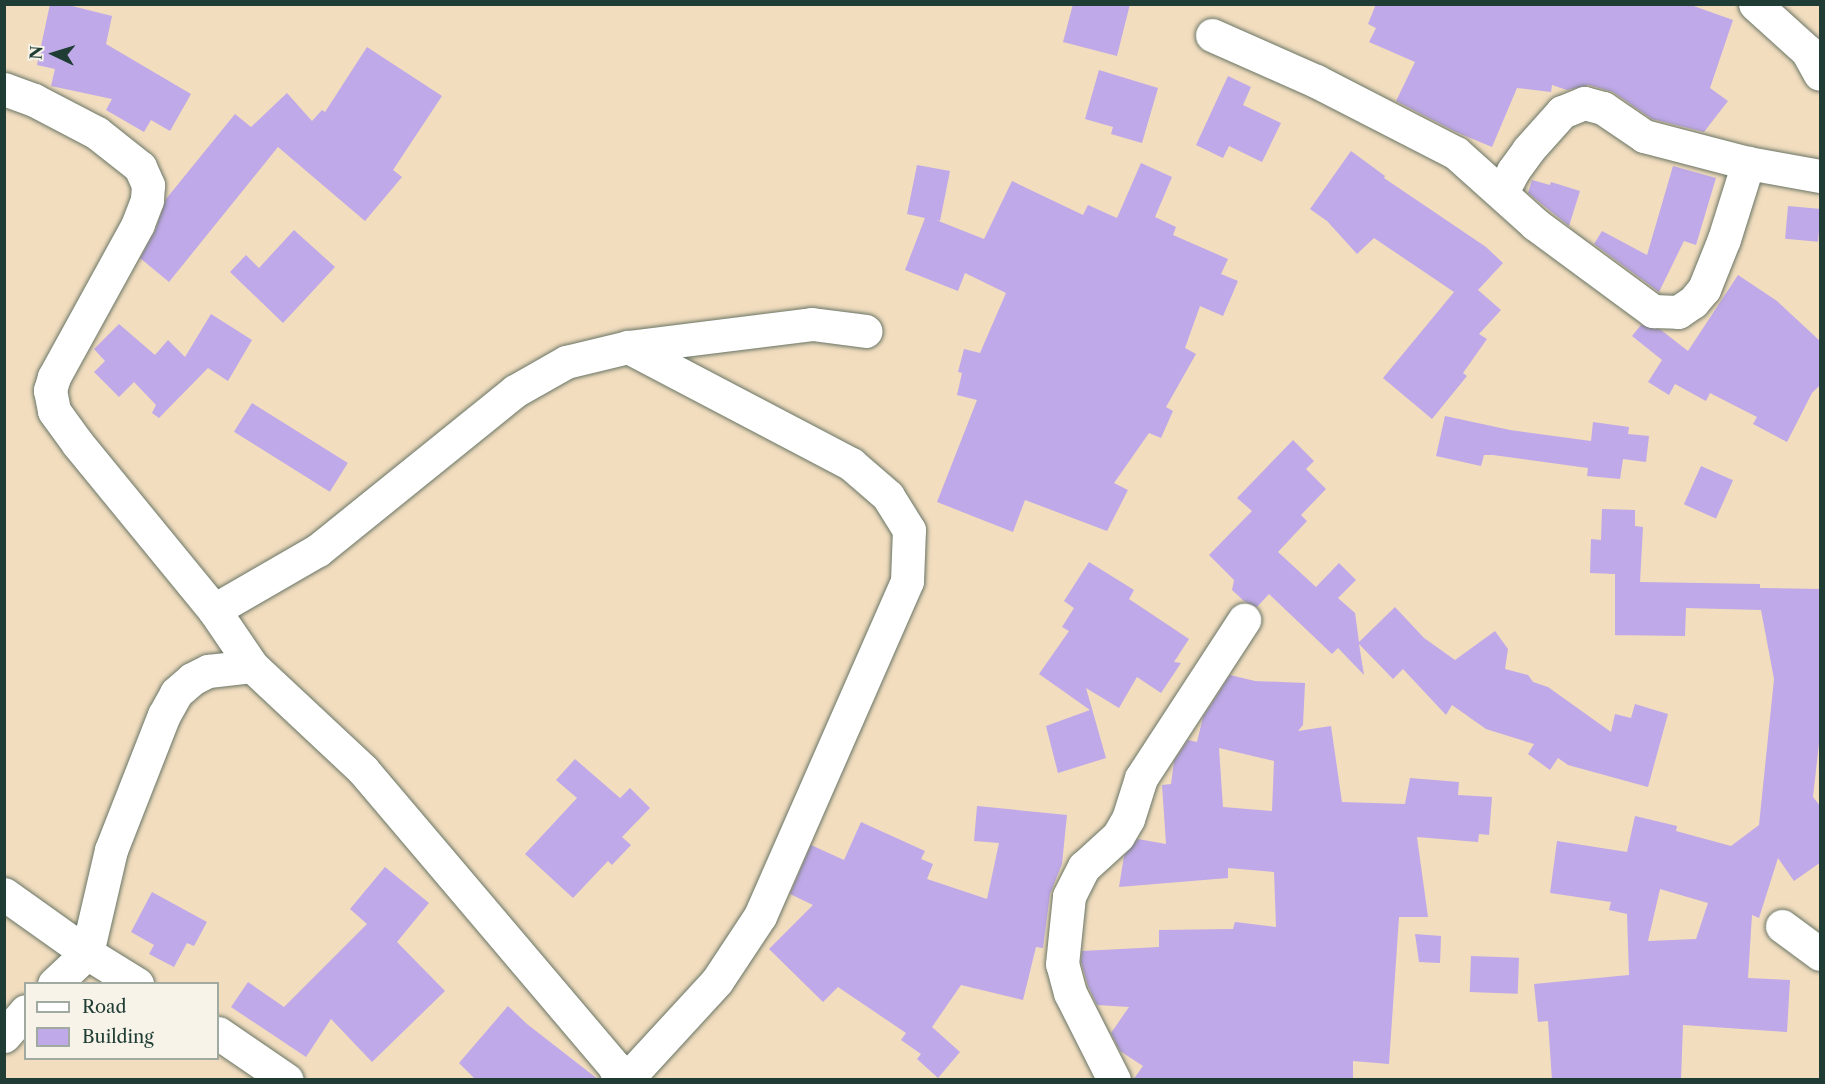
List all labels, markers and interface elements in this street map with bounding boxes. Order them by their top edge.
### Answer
north arrow [24,24,84,84]
text: N [26,45,47,60]
legend [24,982,219,1060]
text: Road [82,996,127,1018]
text: Building [82,1026,154,1048]

